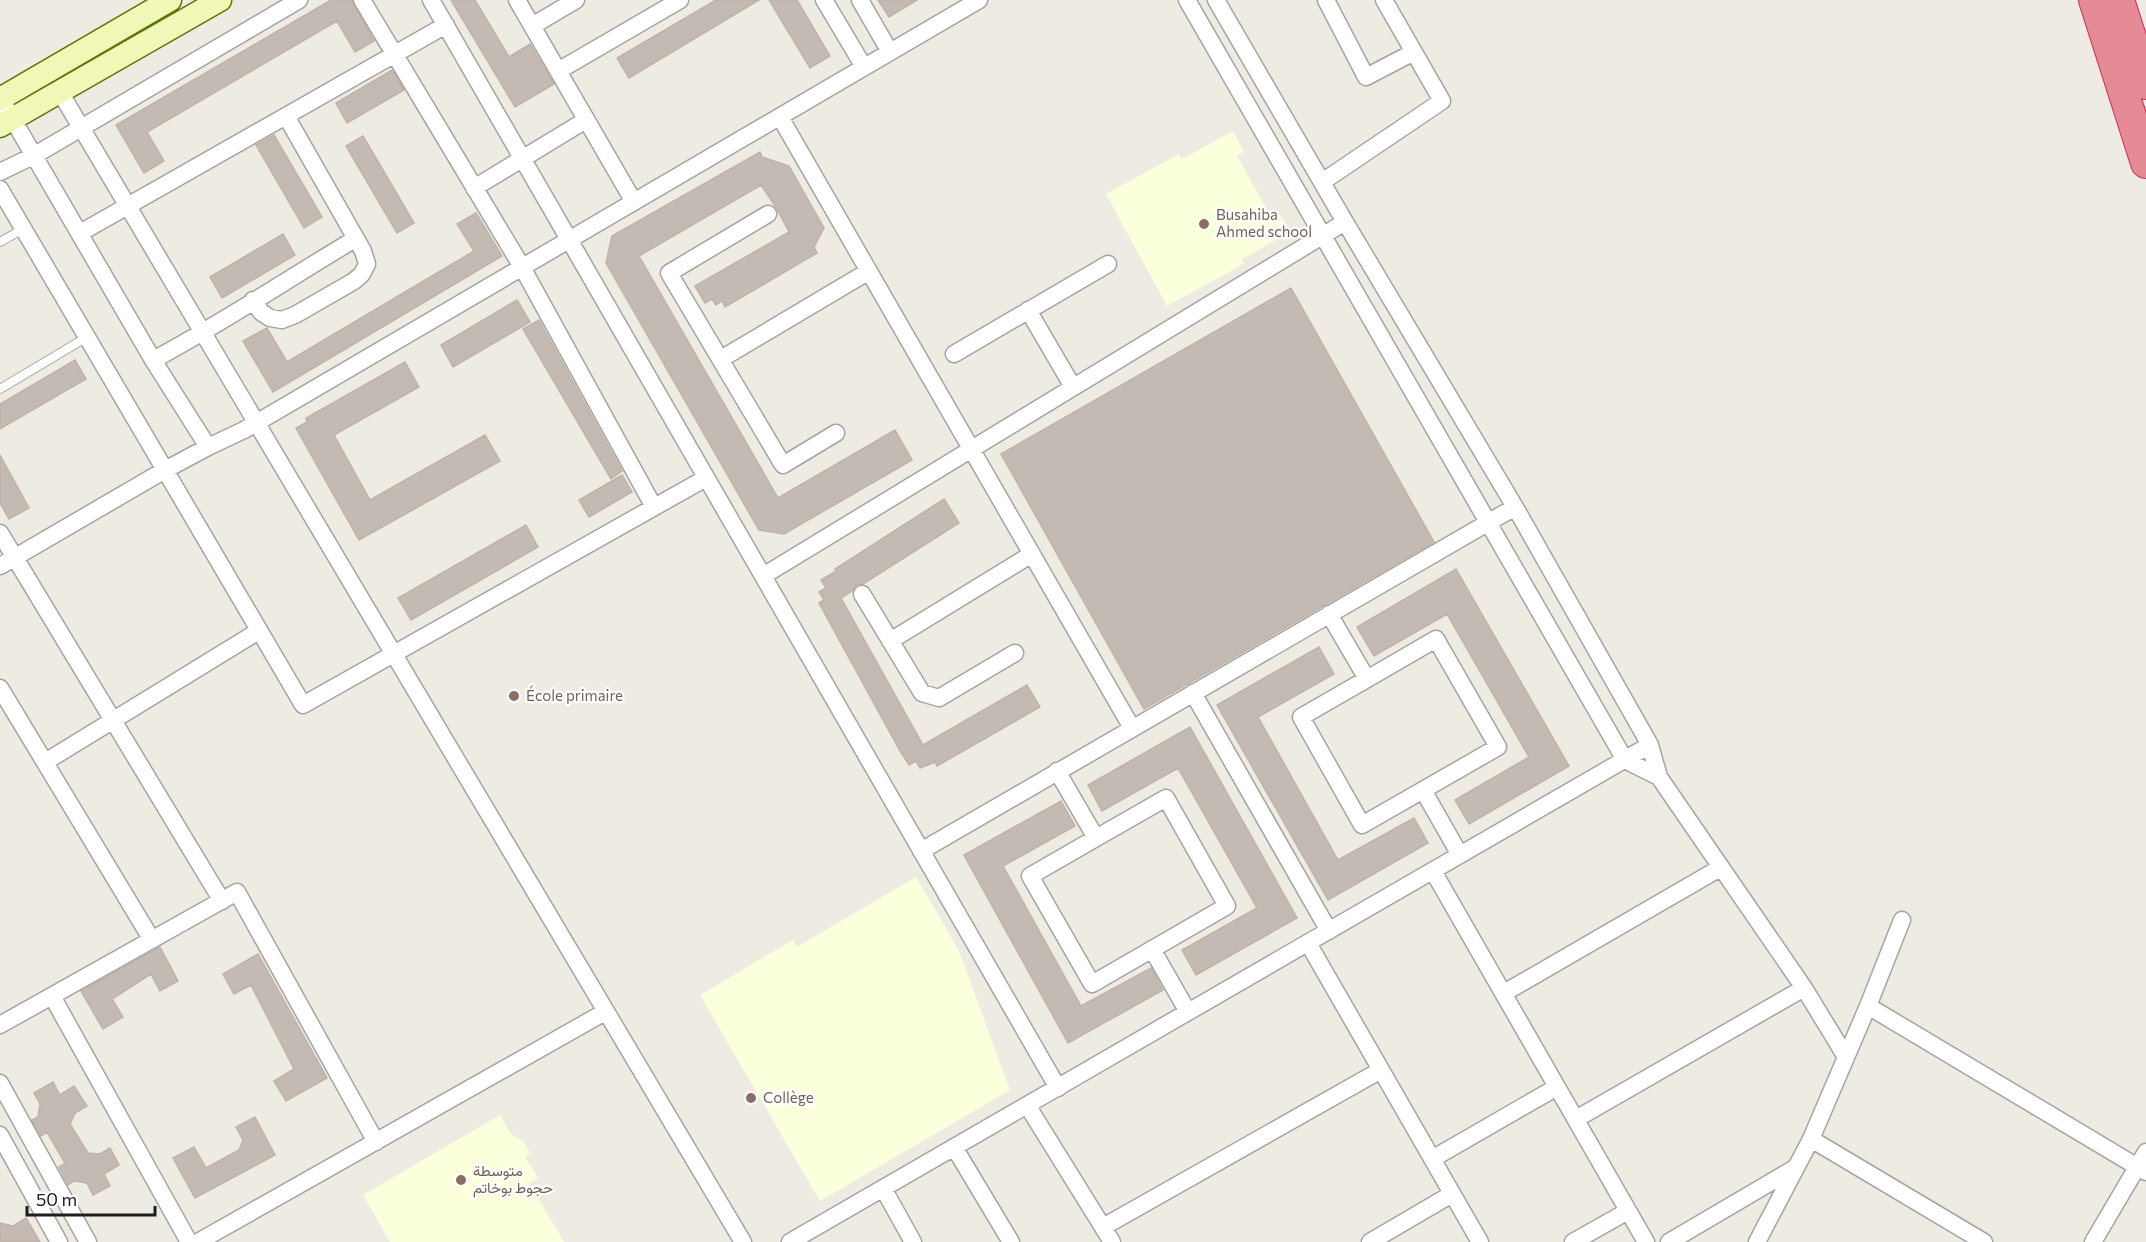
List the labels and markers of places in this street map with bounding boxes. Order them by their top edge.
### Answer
place label: Busahiba Ahmed school [1216,205,1312,240]
marker: Busahiba Ahmed school [1197,217,1211,231]
place label: École primaire [526,685,623,704]
marker: École primaire [507,689,521,703]
place label: Collège [763,1088,814,1106]
marker: Collège [744,1091,758,1105]
place label: متوسطة حجوط بوخاتم [473,1161,553,1198]
marker: متوسطة حجوط بوخاتم [454,1173,468,1187]

